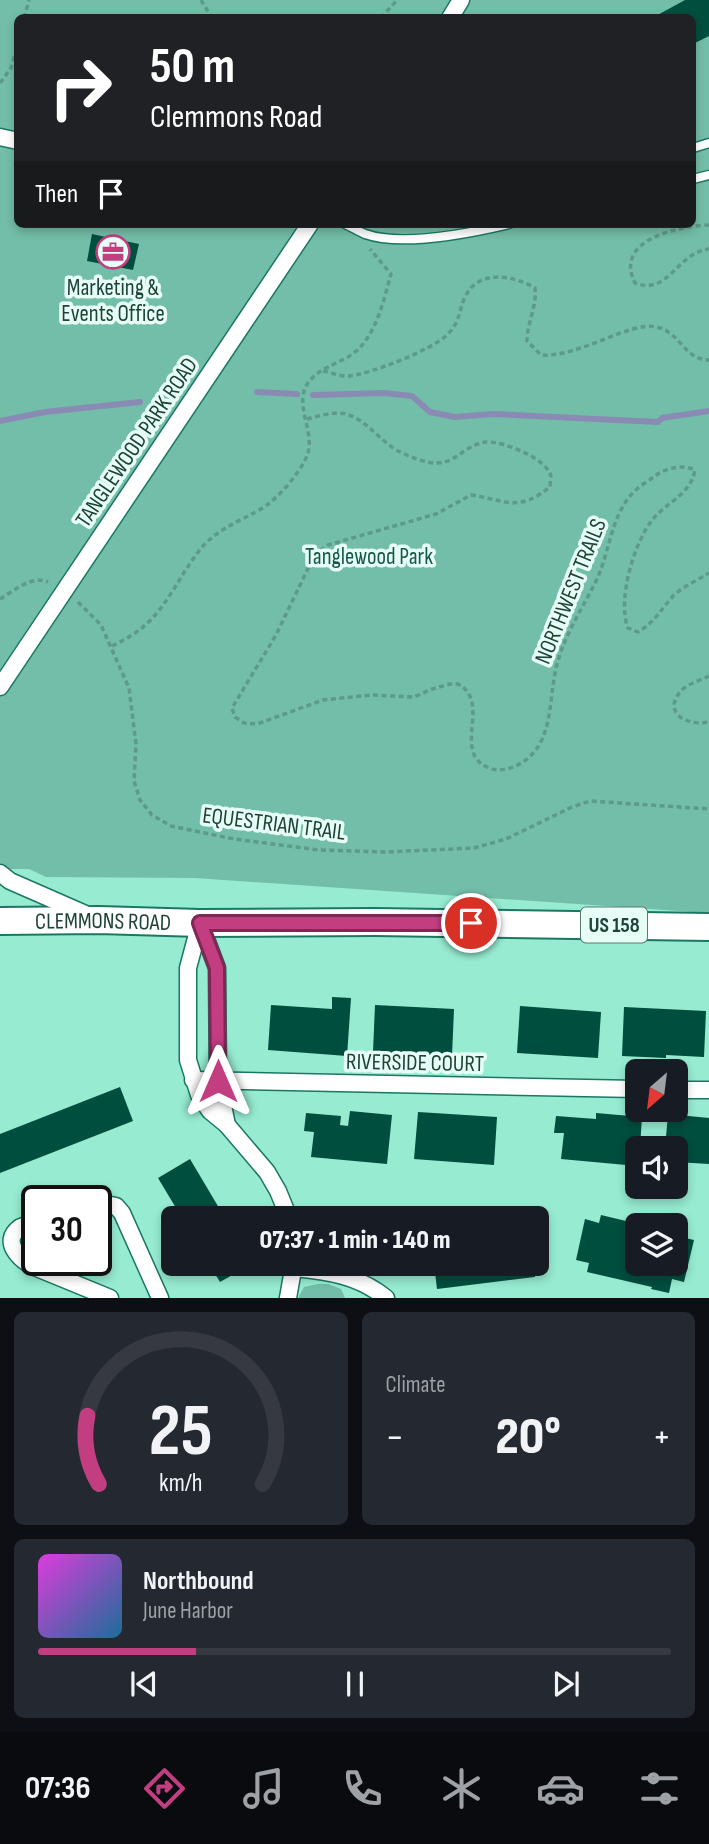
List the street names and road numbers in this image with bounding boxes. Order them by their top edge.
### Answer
street label: TANGLEWOOD PARK ROAD [70,352,204,533]
street label: NORTHWEST TRAILS [529,515,613,668]
street label: EQUESTRIAN TRAIL [201,801,347,847]
street label: CLEMMONS ROAD [35,907,171,937]
road number: US 158 [581,908,647,942]
street label: RIVERSIDE COURT [346,1048,484,1078]

